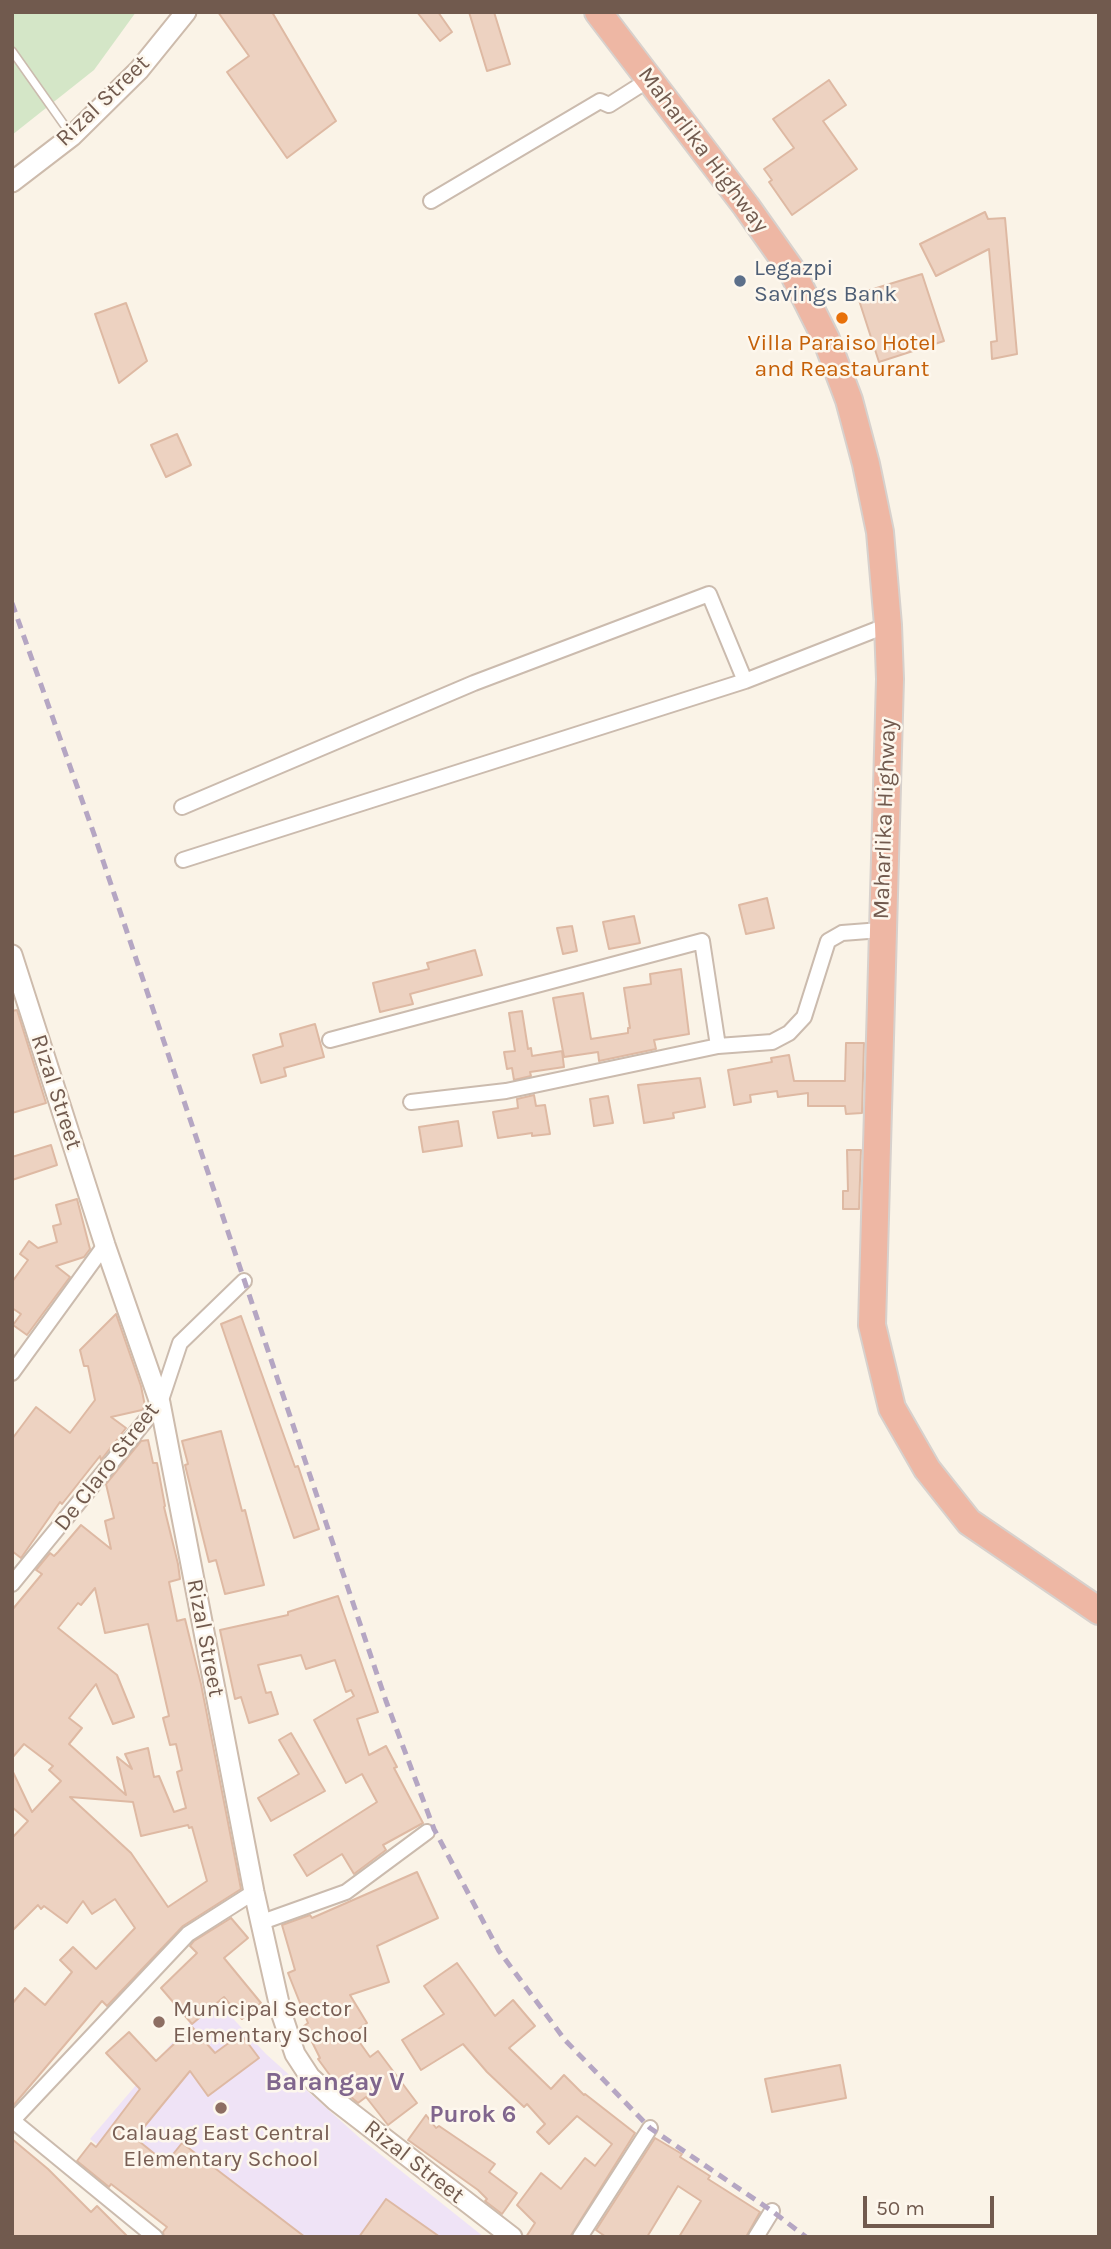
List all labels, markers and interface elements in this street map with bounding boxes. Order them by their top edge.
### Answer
street label: Rizal Street [50,50,156,152]
street label: Maharlika Highway [632,62,774,238]
place label: Legazpi Savings Bank [754,254,897,308]
marker: Legazpi Savings Bank [732,273,748,289]
marker: Villa Paraiso Hotel and Reastaurant [834,310,850,326]
place label: Villa Paraiso Hotel and Reastaurant [748,329,936,383]
street label: Maharlika Highway [868,718,902,920]
street label: Rizal Street [24,1031,88,1153]
street label: De Claro Street [48,1397,166,1537]
street label: Rizal Street [180,1577,230,1699]
place label: Municipal Sector Elementary School [173,1995,368,2049]
marker: Municipal Sector Elementary School [151,2014,167,2030]
district label: Barangay V [265,2067,405,2099]
marker: Calauag East Central Elementary School [213,2100,229,2116]
district label: Purok 6 [430,2101,516,2129]
street label: Rizal Street [358,2114,470,2210]
place label: Calauag East Central Elementary School [112,2119,330,2173]
scale bar [866,2182,997,2226]
text: 50 m [876,2196,925,2220]

